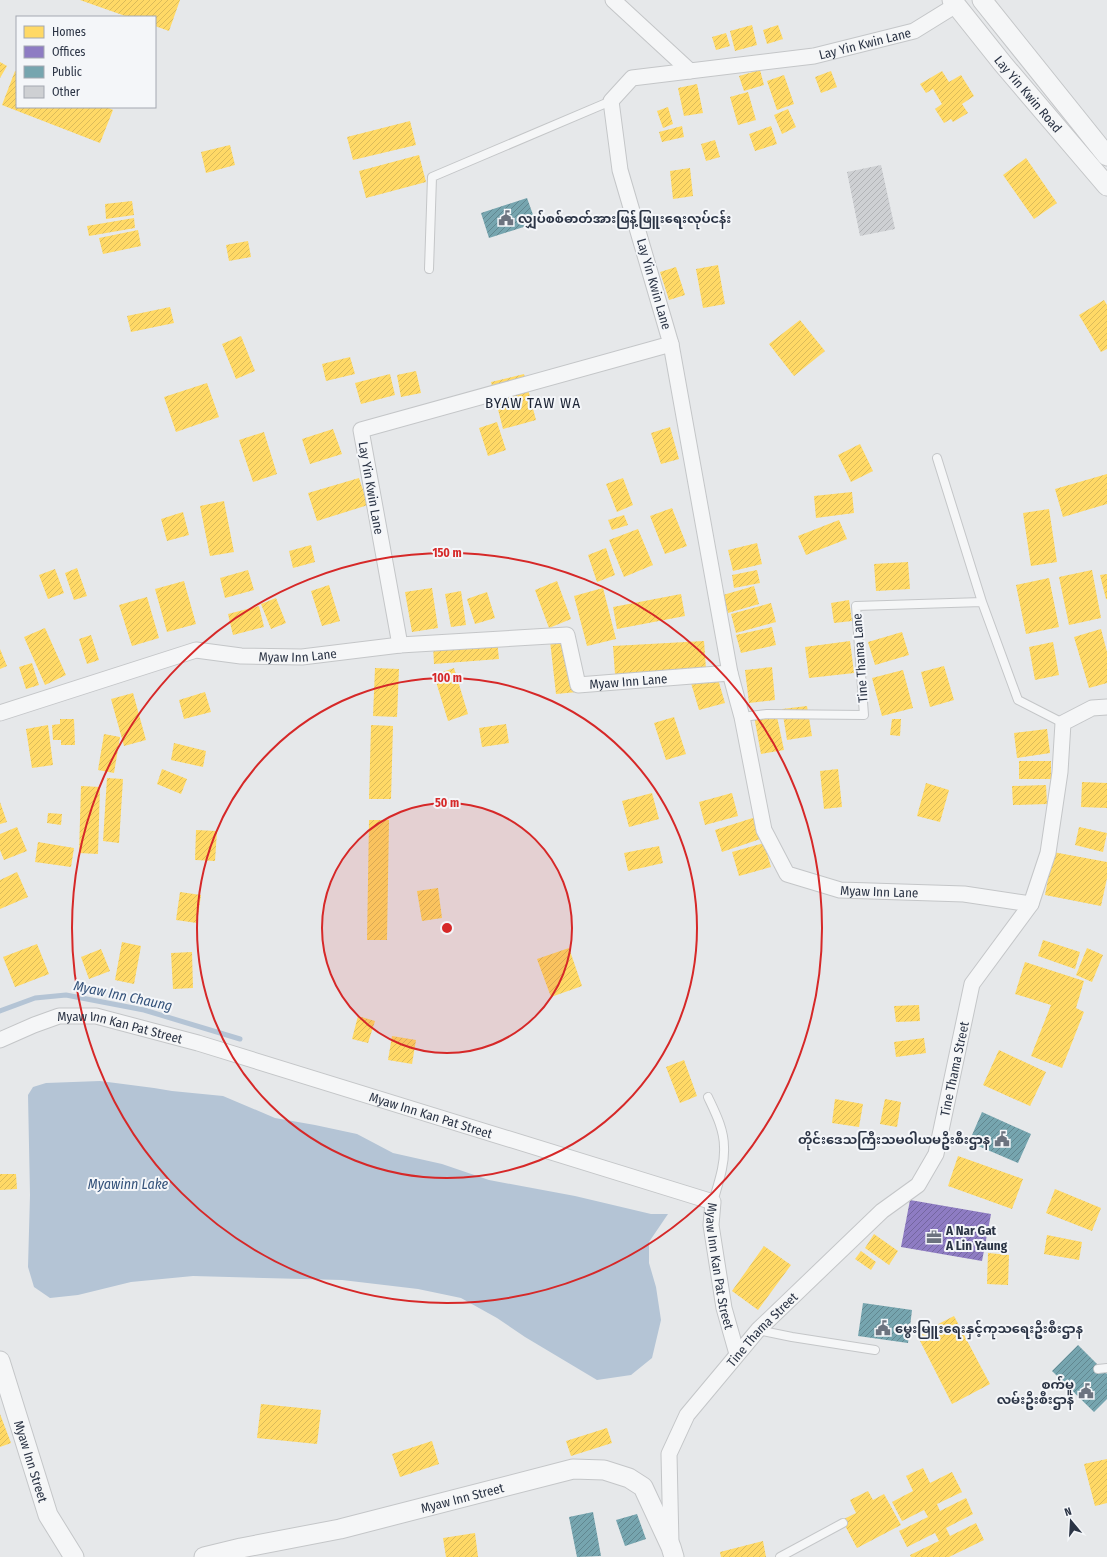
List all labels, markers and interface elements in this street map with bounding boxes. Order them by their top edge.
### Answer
legend [16,16,156,108]
text: Homes [52,25,86,39]
street label: Lay Yin Kwin Lane [817,25,912,62]
text: Offices [52,45,85,59]
street label: Lay Yin Kwin Road [992,52,1065,135]
text: Public [52,65,82,79]
text: Other [52,85,81,99]
public building icon: လျှပ်စစ်ဓာတ်အားဖြန့်ဖြူးရေးလုပ်ငန်း [497,209,515,227]
place label: လျှပ်စစ်ဓာတ်အားဖြန့်ဖြူးရေးလုပ်ငန်း [518,209,731,230]
street label: Lay Yin Kwin Lane [634,237,674,331]
district label: BYAW TAW WA [485,394,581,412]
street label: Lay Yin Kwin Lane [355,440,387,536]
text: 150 m [432,546,462,560]
street label: Tine Thama Lane [849,613,871,703]
street label: Myaw Inn Lane [258,645,338,664]
street label: Myaw Inn Lane [589,670,668,692]
text: 100 m [432,671,462,685]
text: 50 m [435,796,459,810]
street label: Myaw Inn Lane [840,883,919,900]
centre of rings [440,921,454,935]
water label: Myaw Inn Chaung [72,977,174,1015]
street label: Myaw Inn Kan Pat Street [57,1008,185,1046]
street label: Tine Thama Street [937,1019,972,1117]
street label: Myaw Inn Kan Pat Street [368,1089,495,1141]
place label: တိုင်းဒေသကြီးသမဝါယမဦးစီးဌာန [798,1130,990,1151]
public building icon: တိုင်းဒေသကြီးသမဝါယမဦးစီးဌာန [993,1130,1011,1148]
water label: Myawinn Lake [88,1176,169,1193]
street label: Myaw Inn Kan Pat Street [703,1202,737,1332]
place label: A Nar Gat A Lin Yaung [945,1223,1008,1253]
office icon: A Nar Gat A Lin Yaung [925,1228,943,1246]
street label: Tine Thama Street [723,1288,801,1369]
public building icon: မွေးမြူးရေးနှင့်ကုသရေးဦးစီးဌာန [874,1319,892,1337]
place label: မွေးမြူးရေးနှင့်ကုသရေးဦးစီးဌာန [895,1319,1083,1340]
place label: စက်မူ လမ်းဦးစီးဌာန [997,1375,1074,1410]
public building icon: စက်မူ လမ်းဦးစီးဌာန [1077,1382,1095,1400]
street label: Myaw Inn Street [11,1418,51,1505]
street label: Myaw Inn Street [419,1480,506,1515]
north arrow [1051,1501,1091,1541]
text: N [1063,1505,1073,1519]

